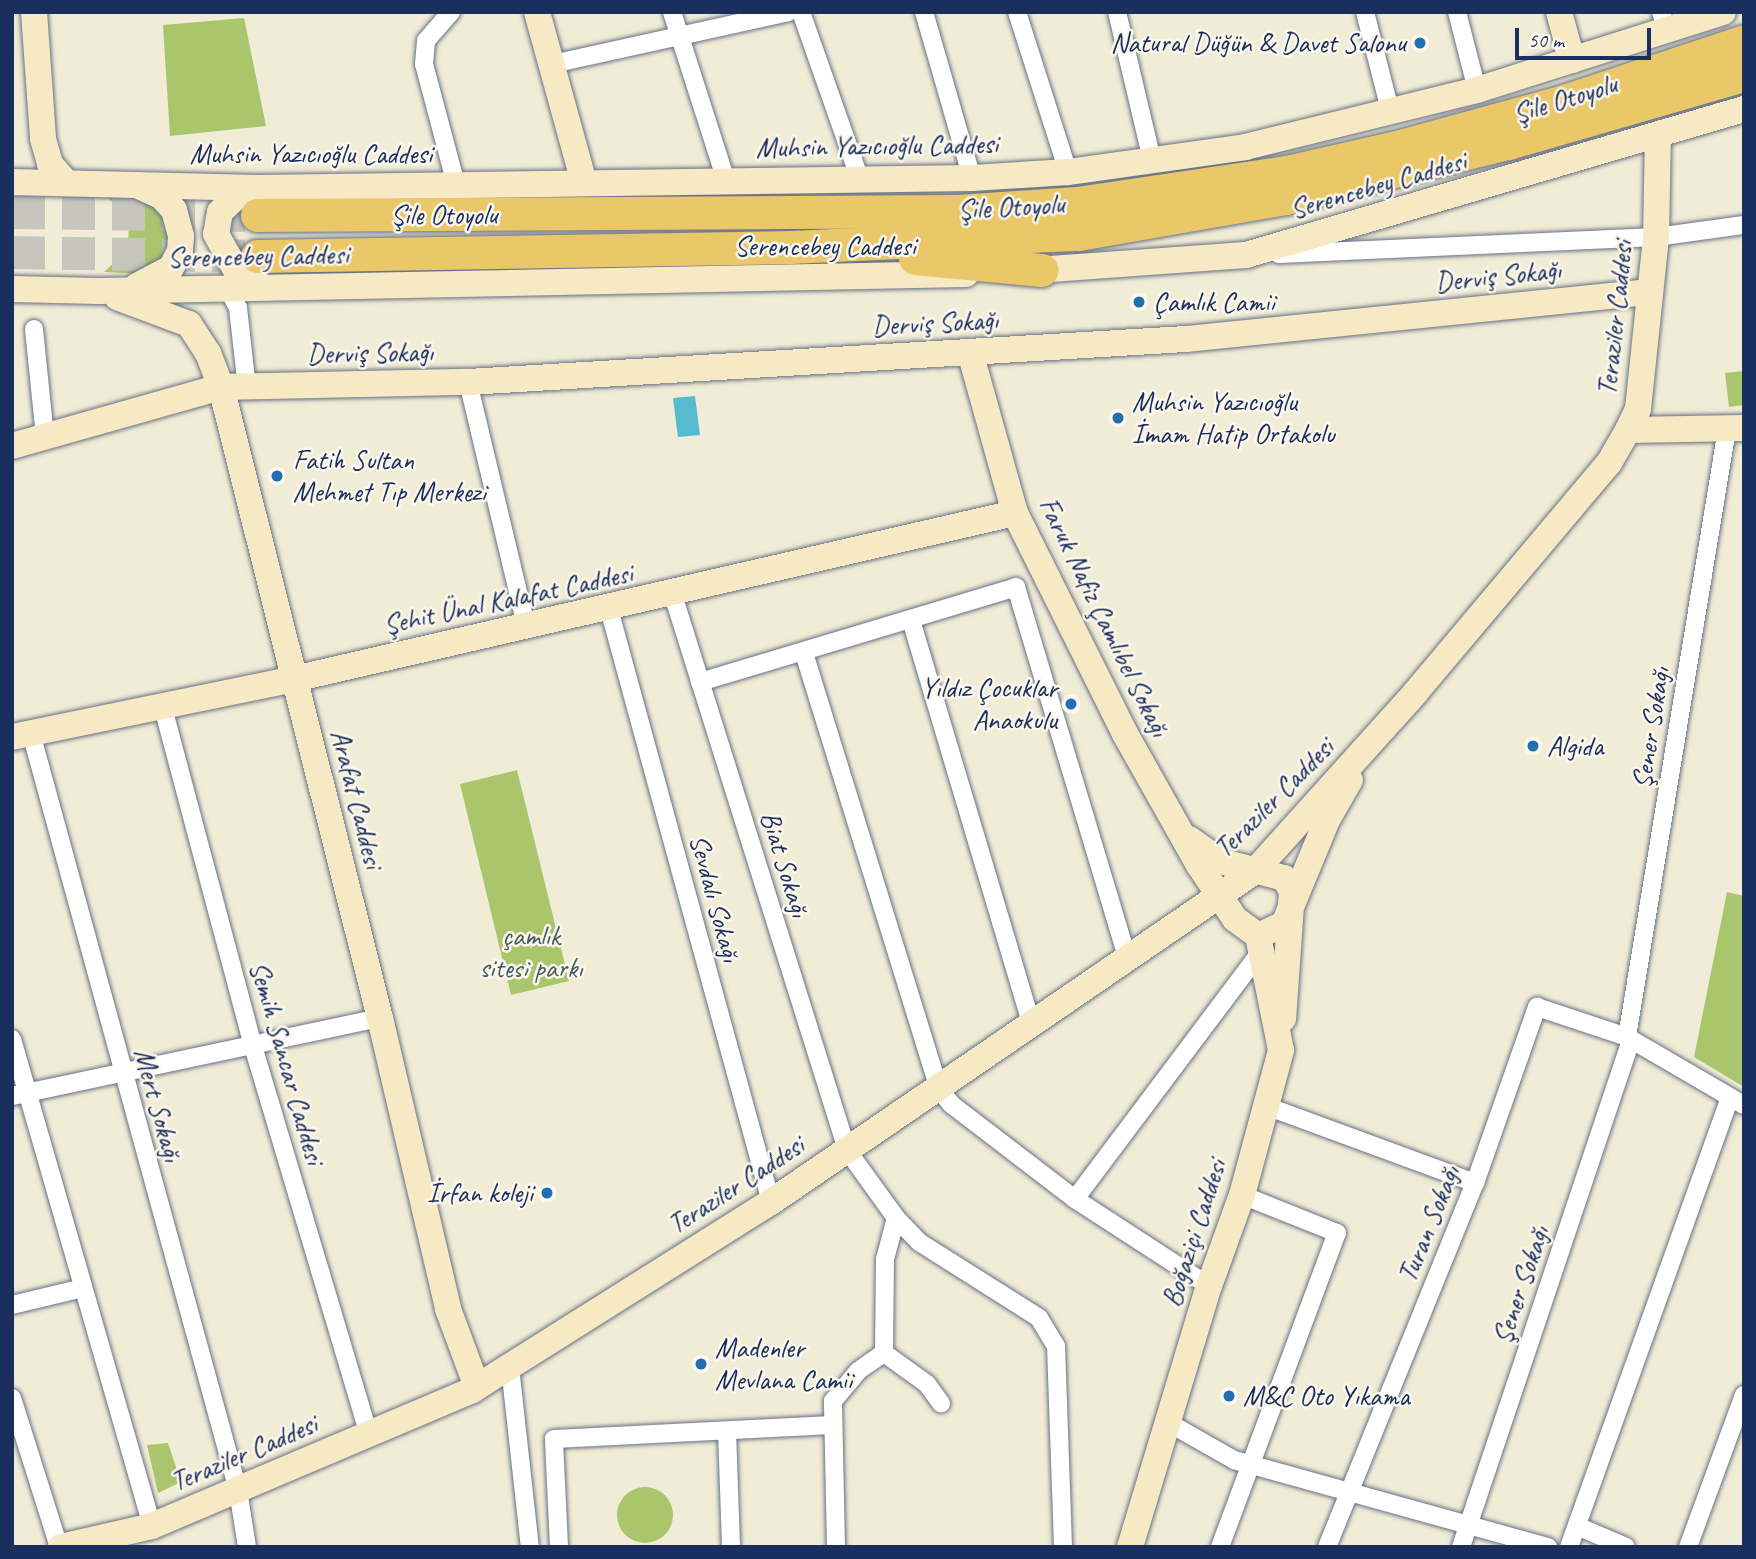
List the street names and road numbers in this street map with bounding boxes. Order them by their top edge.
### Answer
street label: Şile Otoyolu [1509,67,1621,131]
street label: Muhsin Yazıcıoğlu Caddesi [755,127,999,165]
street label: Muhsin Yazıcıoğlu Caddesi [189,137,433,171]
street label: Serencebey Caddesi [1286,144,1470,226]
street label: Şile Otoyolu [956,187,1066,227]
street label: Şile Otoyolu [390,198,498,232]
street label: Serencebey Caddesi [734,229,916,263]
street label: Serencebey Caddesi [167,238,349,274]
street label: Teraziler Caddesi [1590,238,1640,398]
street label: Derviş Sokağı [1433,253,1563,299]
street label: Derviş Sokağı [871,303,999,343]
street label: Derviş Sokağı [307,335,433,371]
street label: Faruk Nafiz Çamlıbel Sokağı [1031,491,1177,743]
street label: Şehit Ünal Kalafat Caddesi [380,556,636,642]
street label: Şener Sokağı [1625,666,1677,790]
street label: Arafat Caddesi [323,726,391,872]
street label: Teraziler Caddesi [1207,731,1341,865]
street label: Biat Sokağı [753,808,817,920]
street label: Sevdalı Sokağı [682,831,748,965]
street label: Semih Sancar Caddesi [242,957,332,1169]
street label: Mert Sokağı [127,1045,189,1165]
street label: Teraziler Caddesi [661,1128,811,1242]
street label: Boğaziçi Caddesi [1154,1155,1234,1311]
street label: Turan Sokağı [1391,1162,1467,1286]
street label: Şener Sokağı [1485,1222,1557,1348]
street label: Teraziler Caddesi [165,1407,323,1499]

